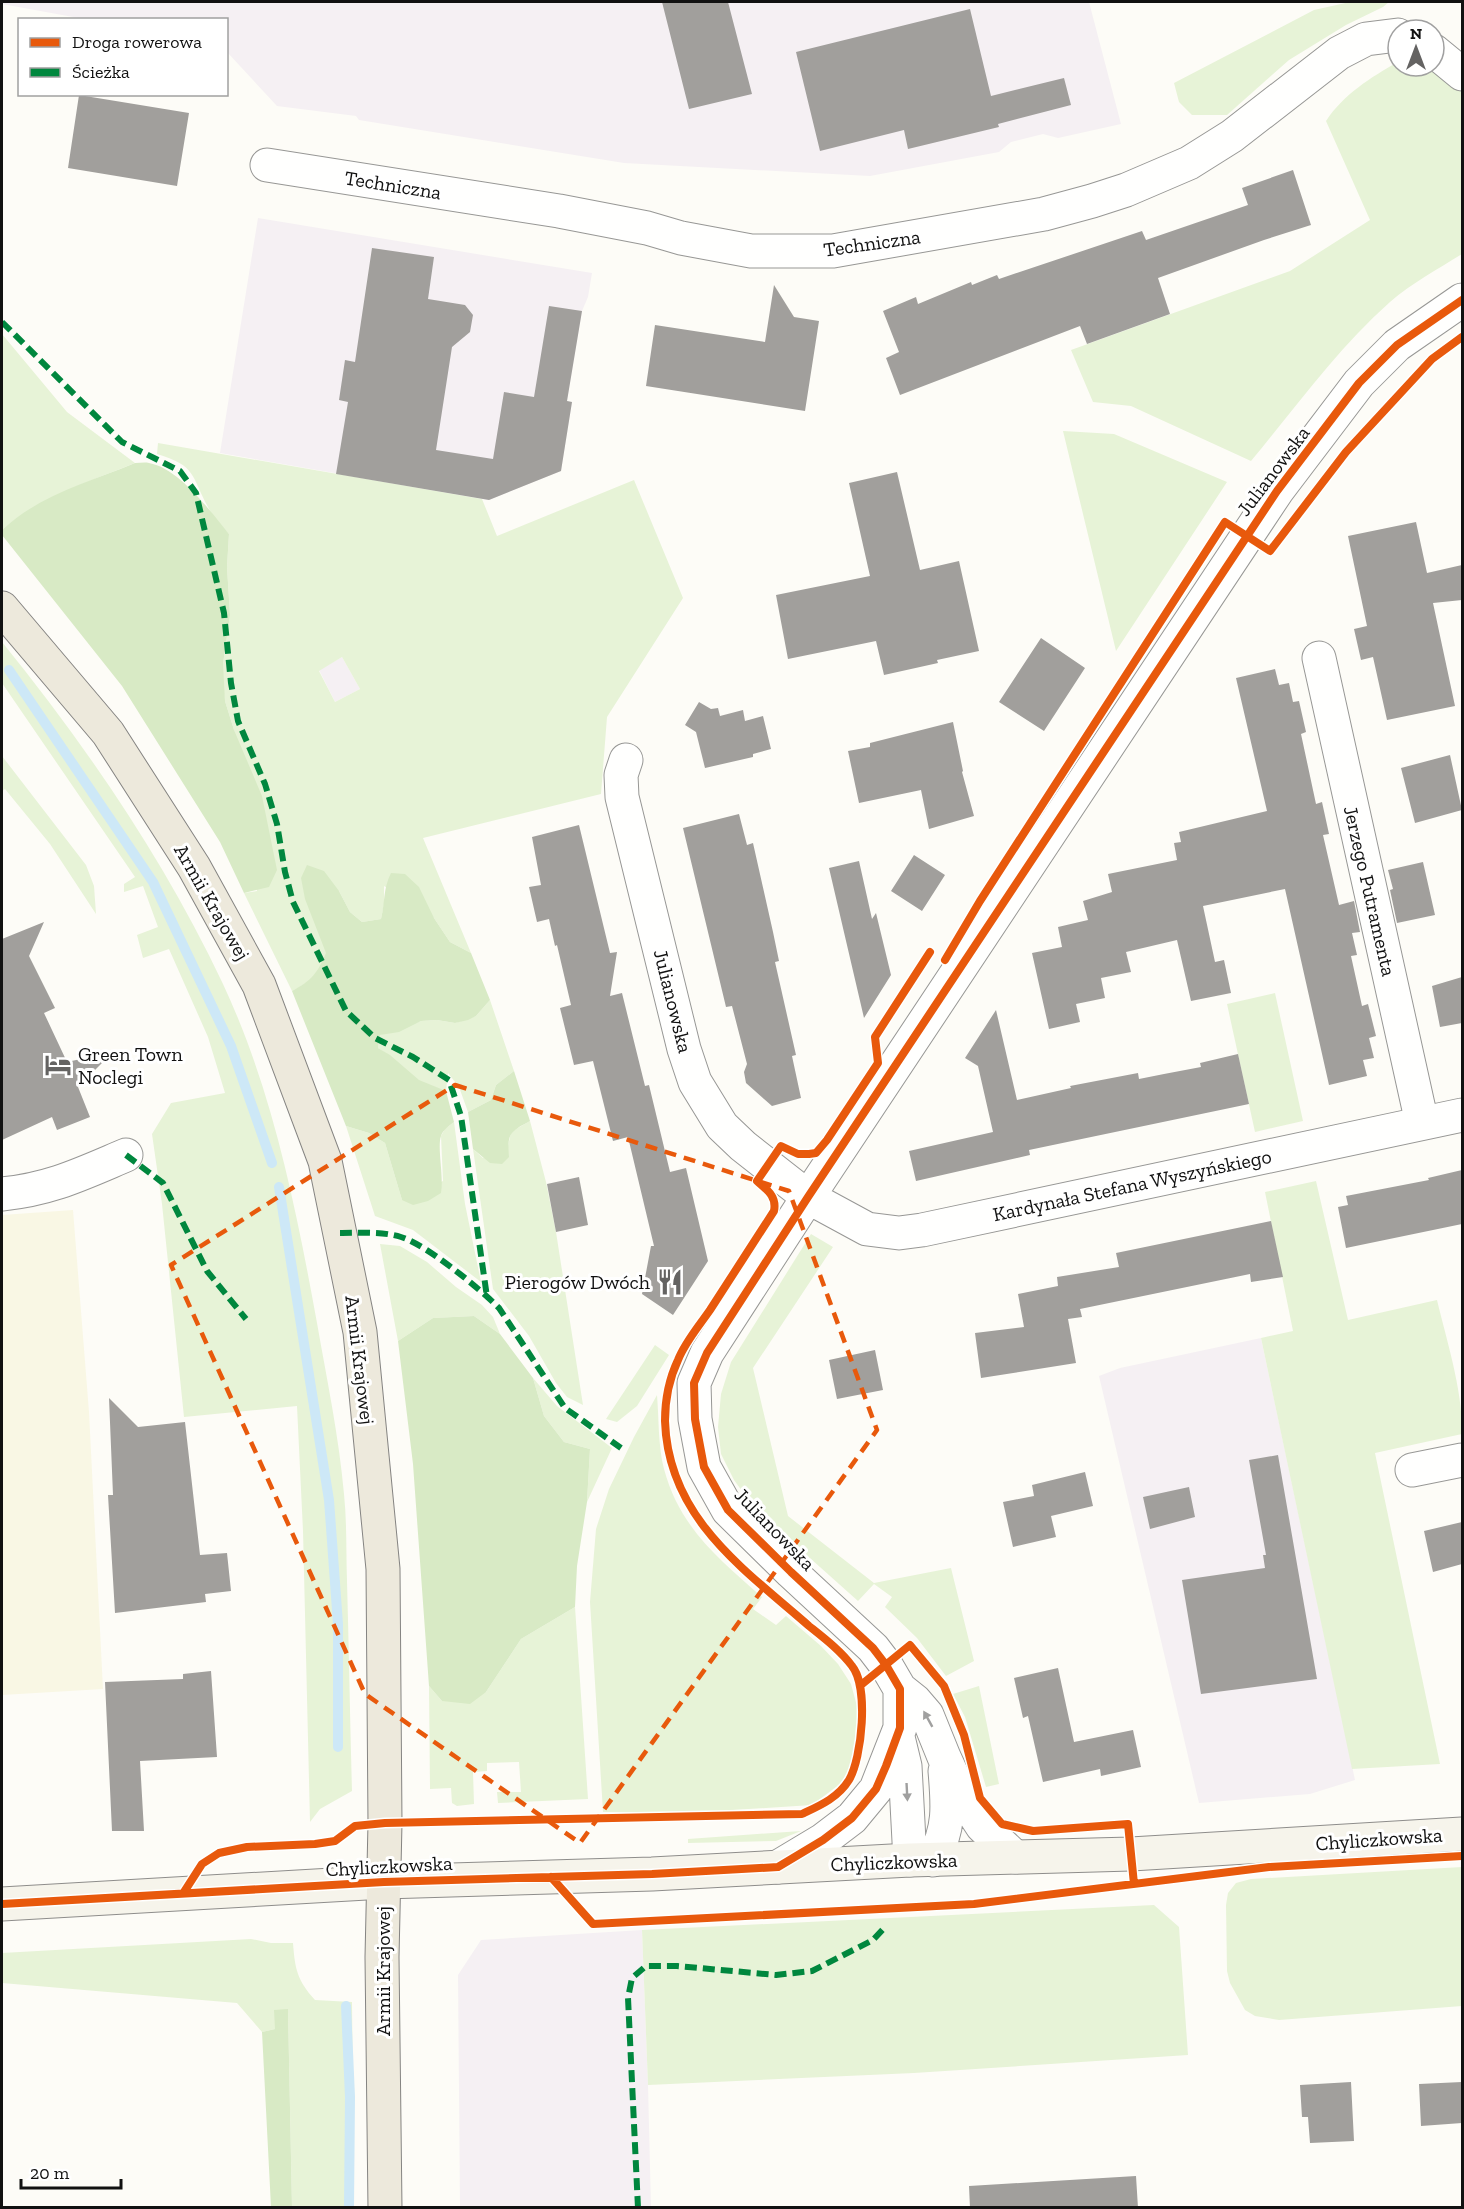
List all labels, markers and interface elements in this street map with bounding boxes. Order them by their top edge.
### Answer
legend [18,18,228,96]
north arrow [1386,18,1446,78]
text: N [1410,24,1422,43]
text: Droga rowerowa [72,31,202,53]
text: Ścieżka [72,61,130,83]
street label: Techniczna [343,166,443,205]
street label: Techniczna [822,224,922,262]
street label: Julianowska [1232,421,1315,521]
street label: Jerzego Putramenta [1339,803,1401,979]
street label: Armii Krajowej [169,840,255,964]
street label: Julianowska [649,947,698,1056]
place label: Green Town Noclegi [78,1042,183,1089]
hotel icon: Green Town Noclegi [43,1050,73,1080]
street label: Kardynała Stefana Wyszyńskiego [991,1144,1273,1226]
restaurant icon: Pierogów Dwóch [655,1267,685,1297]
place label: Pierogów Dwóch [505,1270,651,1294]
street label: Armii Krajowej [340,1294,380,1426]
street label: Julianowska [730,1483,821,1576]
one-way arrow [923,1710,933,1727]
one-way arrow [902,1783,911,1802]
street label: Chyliczkowska [1315,1823,1444,1855]
street label: Chyliczkowska [830,1848,958,1876]
street label: Chyliczkowska [325,1851,453,1881]
street label: Armii Krajowej [371,1906,395,2036]
scale bar [21,2152,122,2190]
text: 20 m [30,2162,70,2184]

